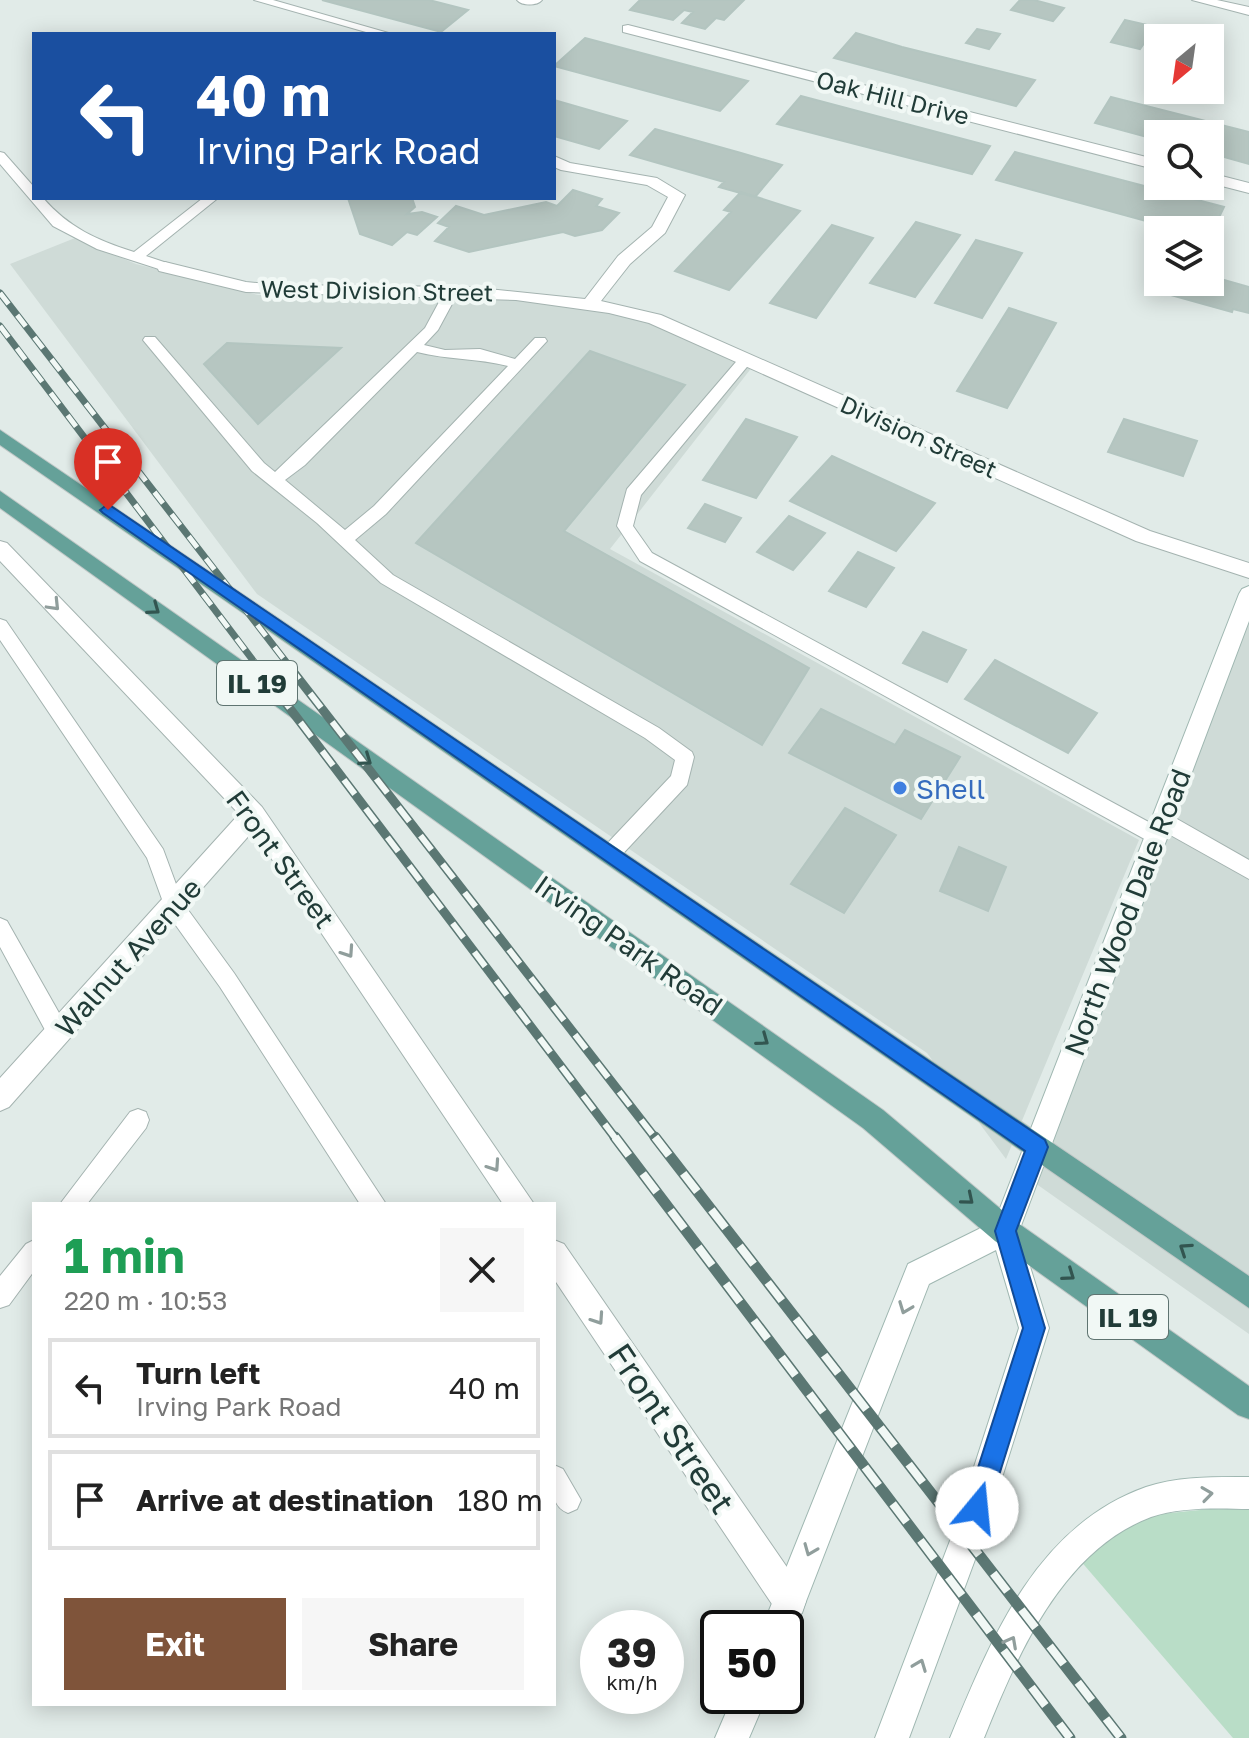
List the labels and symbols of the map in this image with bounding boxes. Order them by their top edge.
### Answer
north arrow [1144,24,1224,104]
street label: Oak Hill Drive [814,64,972,130]
street label: West Division Street [260,273,494,307]
street label: Division Street [836,388,1002,484]
pin [74,428,142,510]
one-way arrow [45,596,59,610]
one-way arrow [146,599,160,614]
road number: IL 19 [217,661,297,705]
one-way arrow [358,750,372,765]
street label: North Wood Dale Road [1057,764,1197,1060]
place label: Shell [916,772,985,805]
marker: Shell [891,779,909,797]
street label: Front Street [220,784,342,934]
street label: Irving Park Road [529,868,729,1022]
street label: Walnut Avenue [48,871,208,1043]
one-way arrow [338,943,353,957]
one-way arrow [754,1030,768,1045]
one-way arrow [484,1158,499,1172]
one-way arrow [959,1189,973,1204]
one-way arrow [1179,1244,1193,1259]
one-way arrow [1061,1265,1075,1280]
road number: IL 19 [1088,1295,1168,1339]
one-way arrow [898,1300,915,1314]
one-way arrow [588,1310,603,1324]
street label: Front Street [600,1335,744,1521]
position arrow [935,1466,1019,1550]
one-way arrow [1200,1486,1214,1503]
one-way arrow [803,1542,820,1556]
speed limit sign: 50 [700,1610,804,1714]
one-way arrow [1002,1636,1017,1650]
one-way arrow [910,1659,927,1673]

